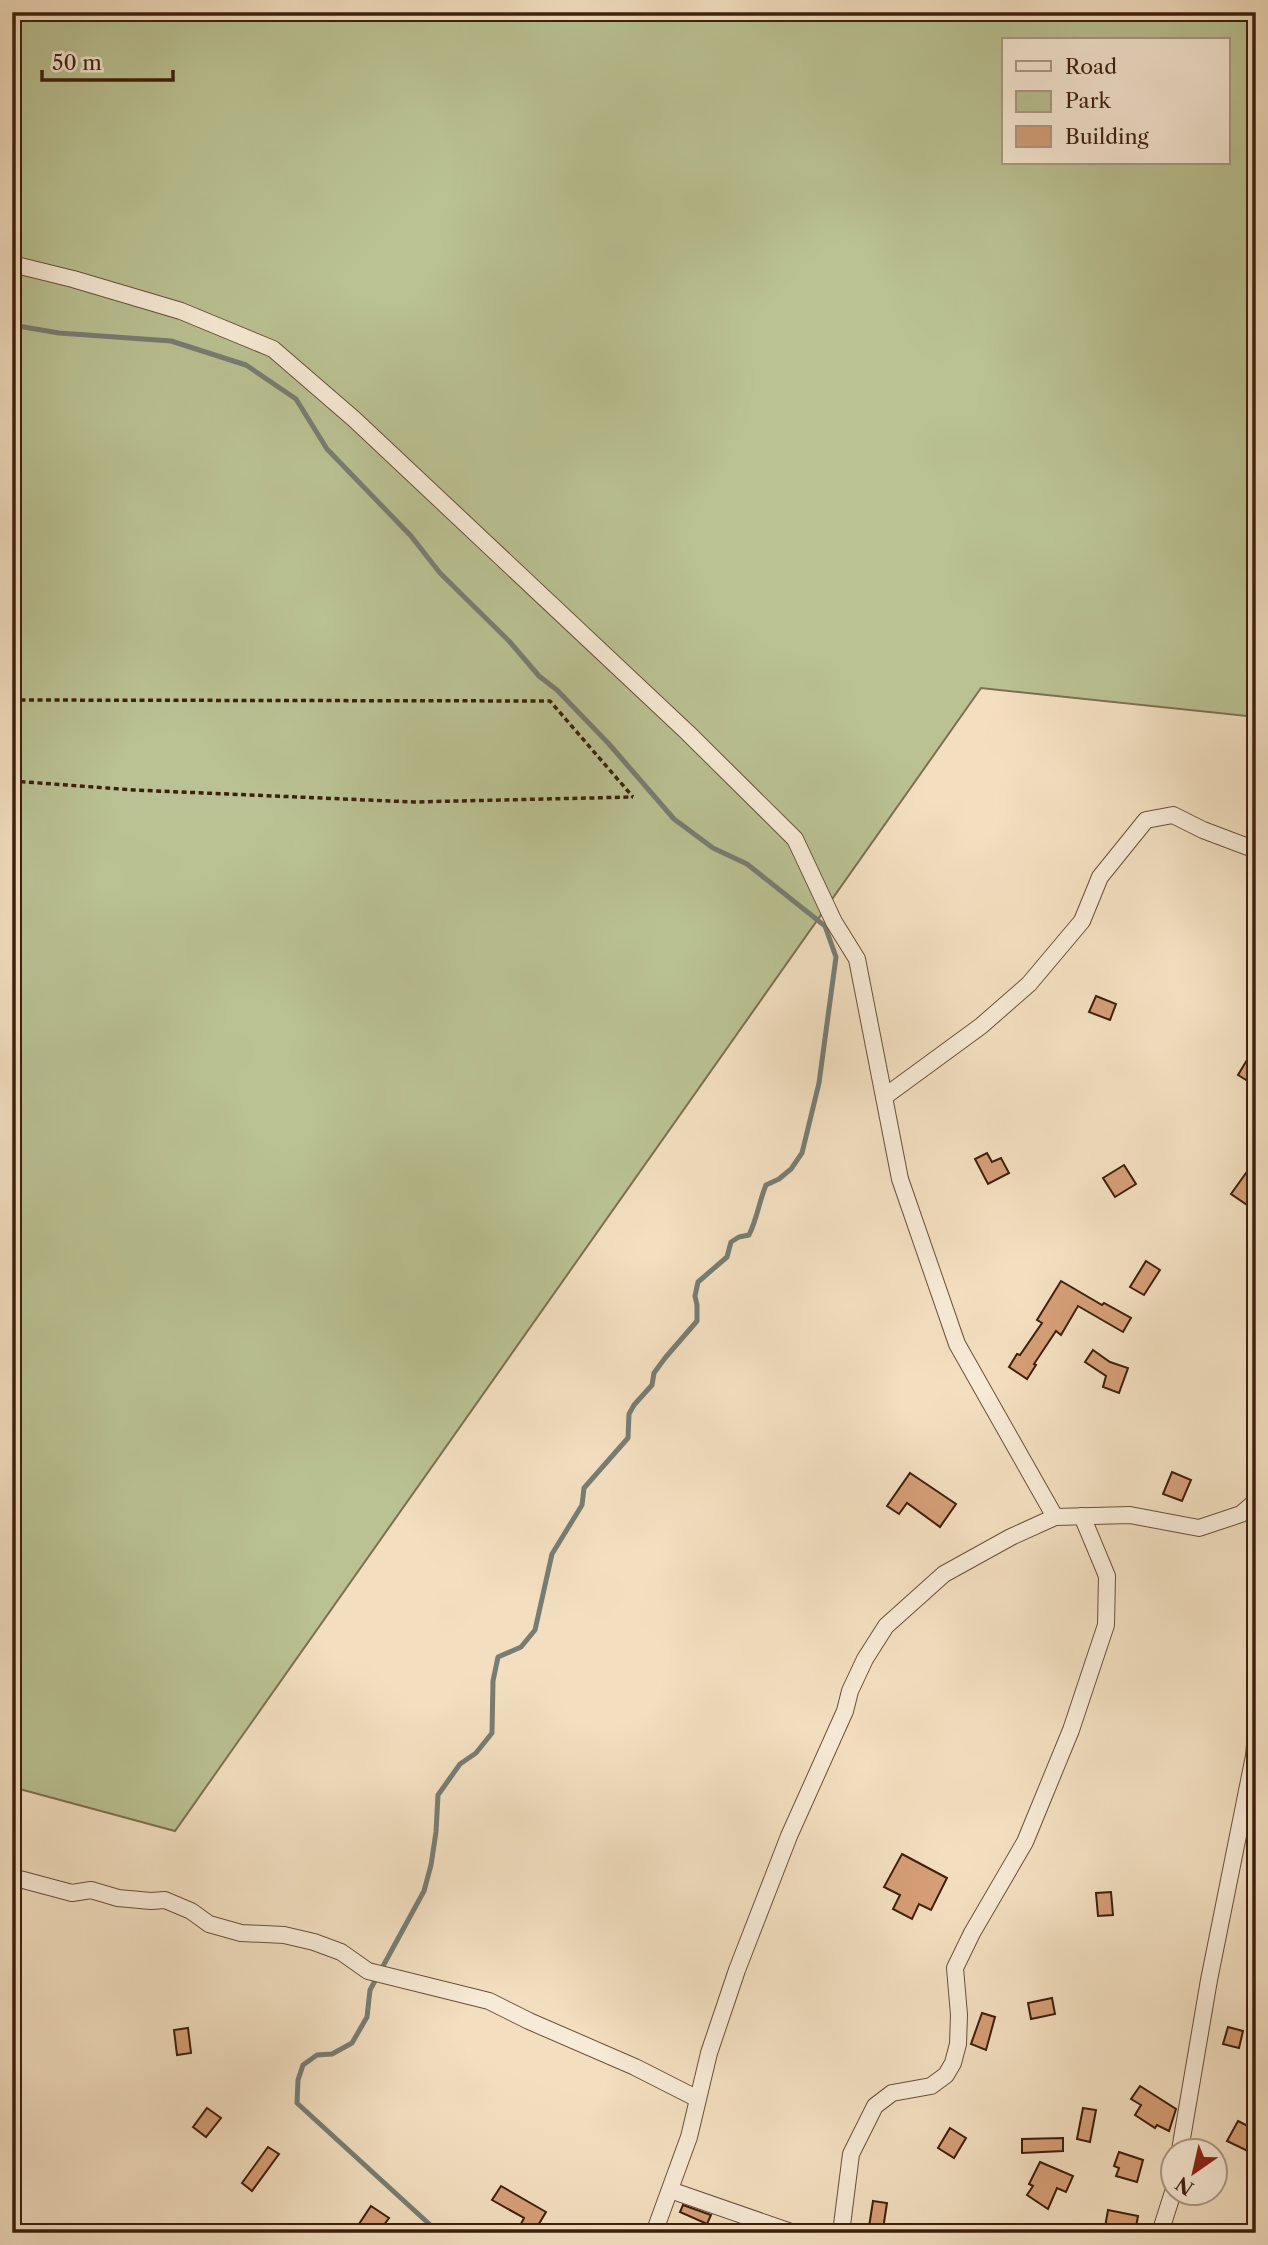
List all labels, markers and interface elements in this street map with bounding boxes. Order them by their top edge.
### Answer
scale bar [42,38,173,82]
legend [1002,38,1230,164]
text: 50 m [52,50,102,75]
text: Road [1065,54,1117,79]
text: Park [1065,88,1111,113]
text: Building [1065,124,1150,149]
north arrow [1160,2136,1230,2206]
text: N [1171,2172,1198,2200]

